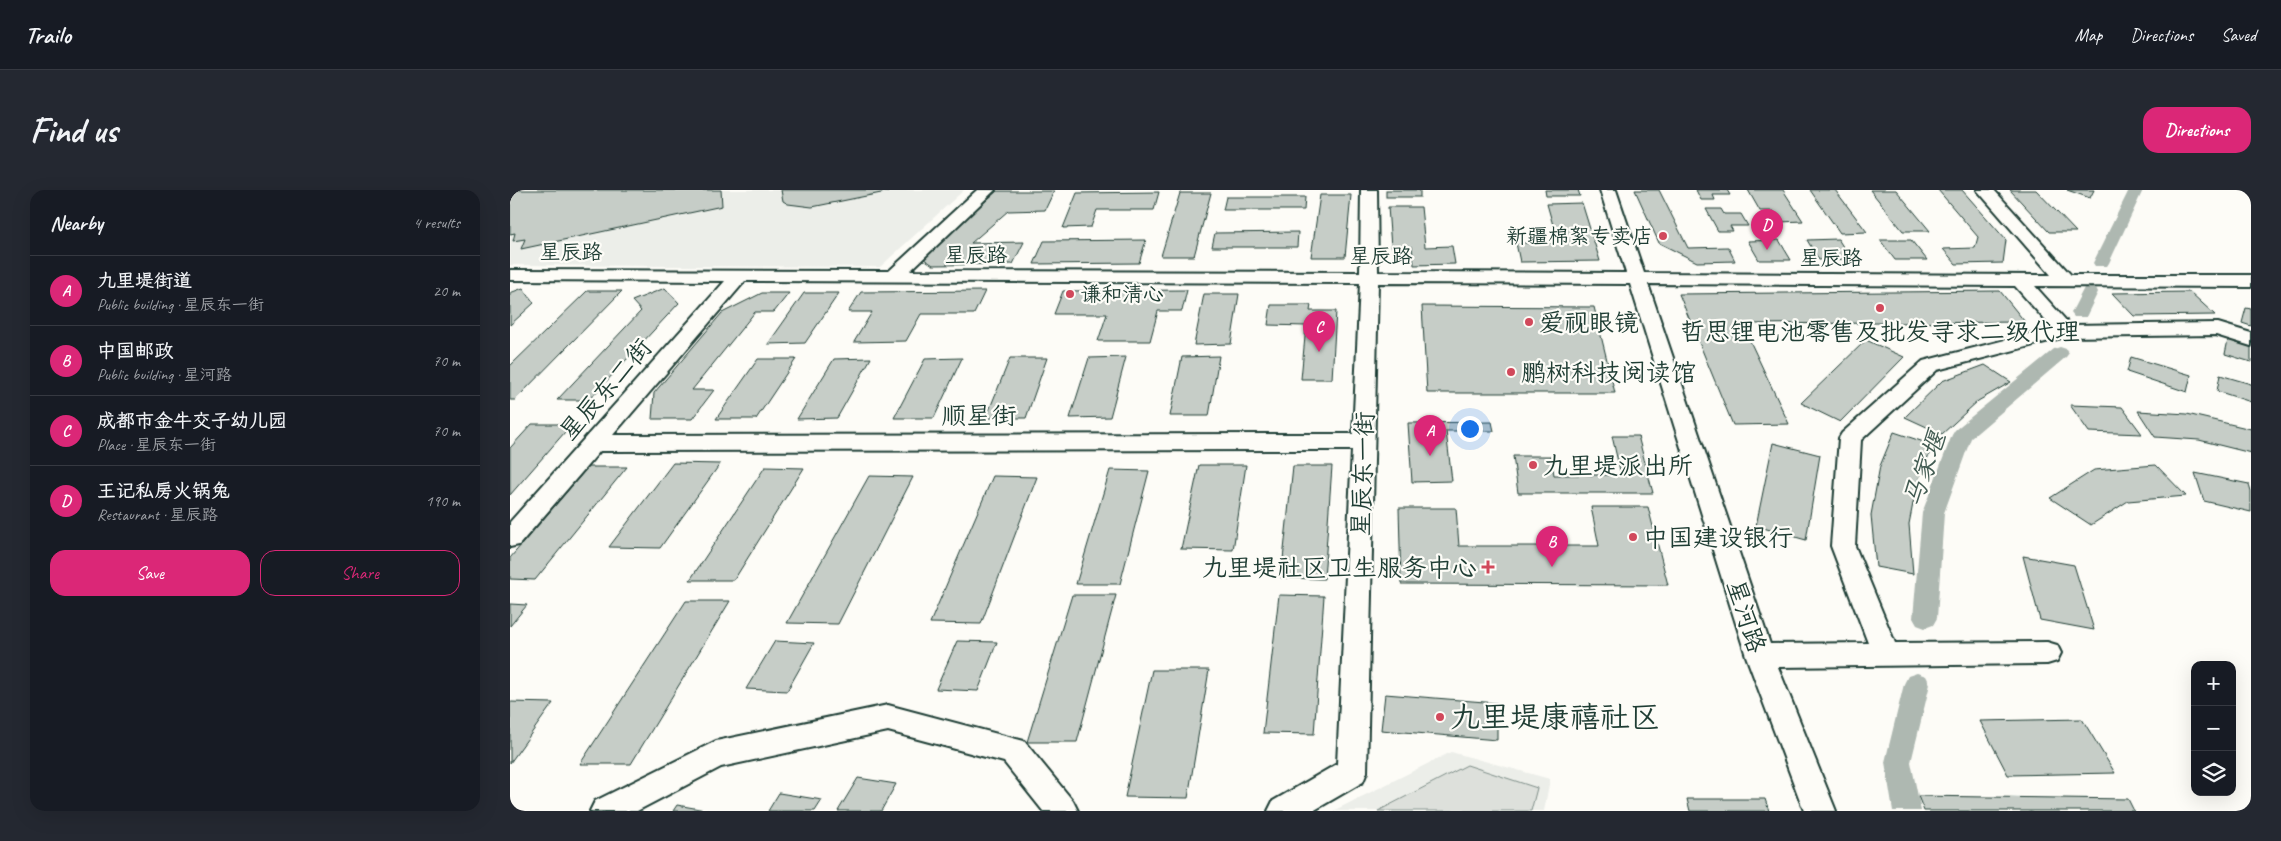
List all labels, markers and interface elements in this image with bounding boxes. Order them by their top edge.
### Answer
text: Trailo [25,20,71,50]
text: Map [2075,24,2102,46]
text: Directions [2130,24,2193,46]
text: Saved [2221,24,2256,46]
button: Directions [2143,107,2251,153]
text: Find us [30,108,117,153]
pin: D [1751,209,1783,250]
text: Nearby [50,210,103,236]
text: 4 results [413,213,460,233]
place label: 新疆棉絮专卖店 [1506,223,1653,249]
marker: 新疆棉絮专卖店 [1657,230,1669,242]
street label: 星辰路 [540,239,603,265]
street label: 星辰路 [945,242,1008,268]
street label: 星辰路 [1350,243,1413,269]
street label: 星辰路 [1800,245,1863,271]
text: 九里堤街道 [97,269,192,293]
text: A [62,281,70,301]
text: 20 m [433,281,460,301]
place label: 谦和清心 [1080,281,1164,307]
marker: 谦和清心 [1064,288,1076,300]
text: Public building · 星辰东一街 [97,295,264,315]
marker: 哲思锂电池零售及批发寻求二级代理 [1874,302,1886,314]
place label: 爱视眼镜 [1539,307,1639,339]
pin: C [1303,311,1335,352]
marker: 爱视眼镜 [1523,316,1535,328]
place label: 哲思锂电池零售及批发寻求二级代理 [1680,316,2080,348]
street label: 星辰东二街 [553,332,659,447]
text: 中国邮政 [97,339,173,363]
text: B [62,351,70,371]
text: 70 m [433,351,460,371]
place label: 鹏树科技阅读馆 [1521,357,1696,389]
text: Public building · 星河路 [97,365,232,385]
marker: 鹏树科技阅读馆 [1505,366,1517,378]
street label: 顺星街 [941,400,1017,432]
text: 成都市金牛交子幼儿园 [97,409,287,433]
street label: 星辰东一街 [1345,411,1381,537]
pin: A [1414,415,1446,456]
your location [1457,416,1483,442]
text: C [62,421,70,441]
text: 70 m [433,421,460,441]
water label: 马家堰 [1896,424,1954,511]
text: Place · 星辰东一街 [97,435,216,455]
place label: 九里堤派出所 [1543,450,1693,482]
marker: 九里堤派出所 [1527,459,1539,471]
text: 王记私房火锅兔 [97,479,230,503]
text: D [61,491,71,511]
text: 190 m [426,491,460,511]
text: Restaurant · 星辰路 [97,505,218,525]
place label: 中国建设银行 [1643,522,1793,554]
pin: B [1536,526,1568,567]
marker: 中国建设银行 [1627,531,1639,543]
button: Save [50,550,250,596]
button: Share [260,550,460,596]
place label: 九里堤社区卫生服务中心 [1202,552,1477,584]
marker: 九里堤社区卫生服务中心 [1481,560,1495,574]
street label: 星河路 [1719,576,1773,657]
map controls [2191,661,2236,796]
button: + [2191,661,2236,706]
place label: 九里堤康禧社区 [1450,698,1660,736]
button: − [2191,706,2236,751]
marker: 九里堤康禧社区 [1434,711,1446,723]
button: layers [2191,751,2236,796]

